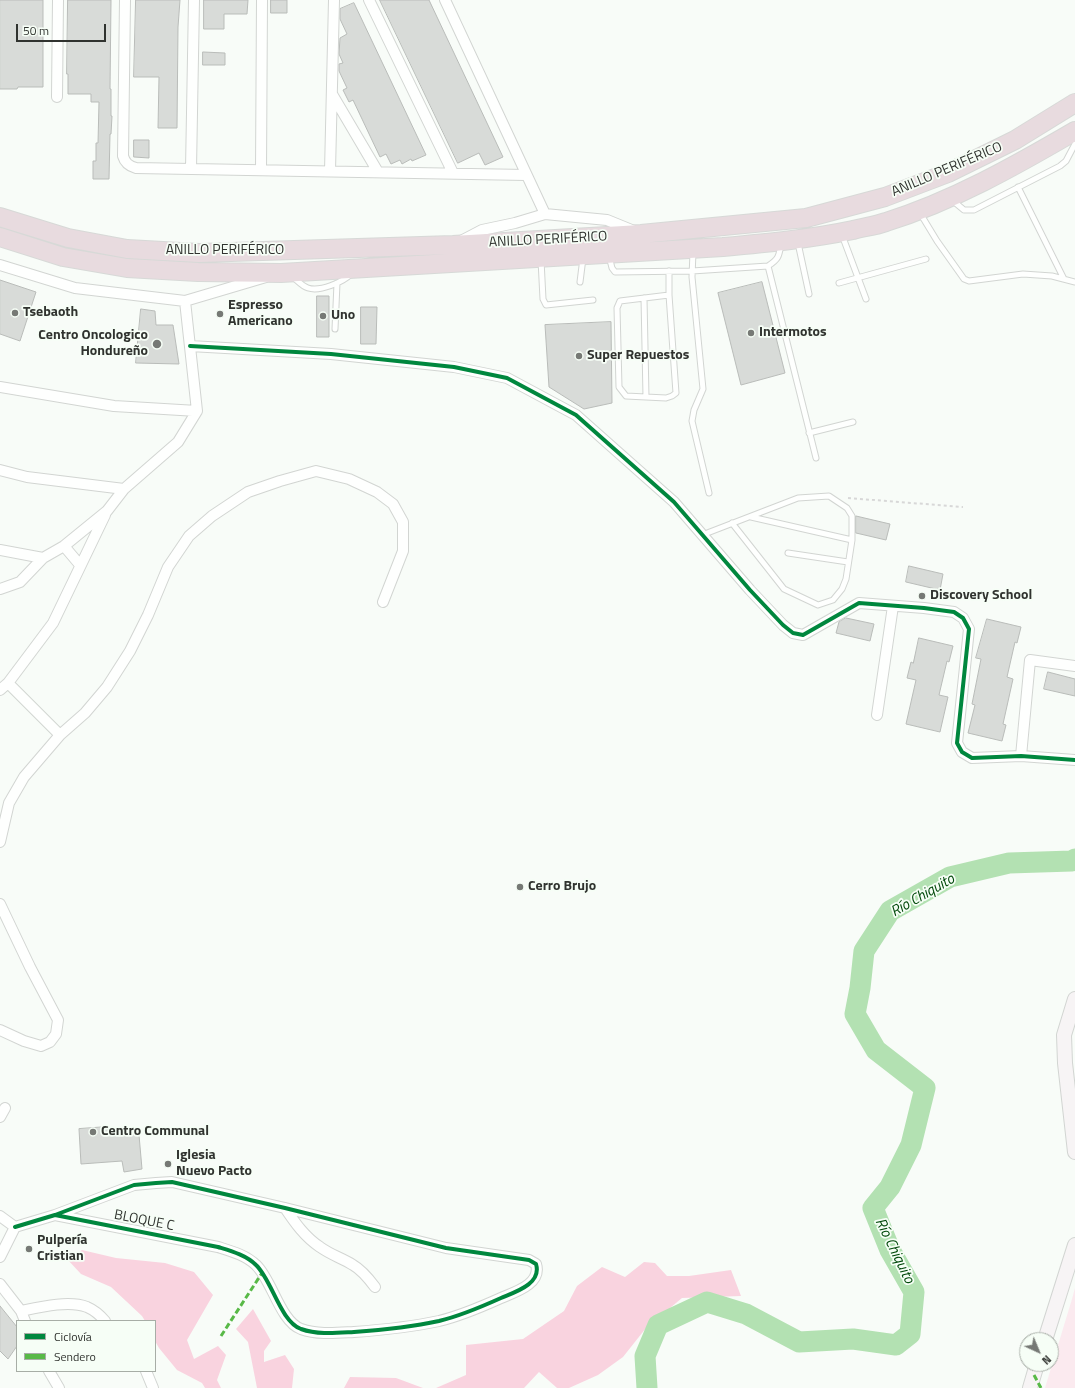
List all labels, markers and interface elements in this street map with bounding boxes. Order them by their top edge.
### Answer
scale bar [18,16,108,42]
text: 50 m [23,21,49,40]
street label: ANILLO PERIFÉRICO [889,139,1005,201]
street label: ANILLO PERIFÉRICO [488,229,608,251]
street label: ANILLO PERIFÉRICO [166,243,284,259]
place label: Espresso Americano [228,298,293,330]
place label: Tsebaoth [23,305,78,321]
marker: Tsebaoth [10,308,20,318]
place label: Uno [331,308,355,324]
marker: Espresso Americano [215,309,225,319]
marker: Uno [318,311,328,321]
place label: Intermotos [759,325,827,341]
place label: Centro Oncologico Hondureño [38,328,148,360]
marker: Intermotos [746,328,756,338]
marker: Centro Oncologico Hondureño [151,338,163,350]
place label: Super Repuestos [587,348,689,364]
marker: Super Repuestos [574,351,584,361]
place label: Discovery School [930,588,1032,604]
marker: Discovery School [917,591,927,601]
water label: Río Chiquito [888,871,958,921]
place label: Cerro Brujo [528,879,596,895]
marker: Cerro Brujo [515,882,525,892]
place label: Centro Communal [101,1124,209,1140]
marker: Centro Communal [88,1127,98,1137]
place label: Iglesia Nuevo Pacto [176,1148,252,1180]
marker: Iglesia Nuevo Pacto [163,1159,173,1169]
street label: BLOQUE C [112,1207,176,1235]
water label: Río Chiquito [870,1215,918,1287]
place label: Pulpería Cristian [37,1233,87,1266]
marker: Pulpería Cristian [24,1244,34,1254]
legend [16,1320,156,1372]
text: Ciclovía [54,1327,92,1346]
north arrow [1019,1332,1059,1372]
text: Sendero [54,1347,96,1366]
text: N [1038,1352,1055,1368]

